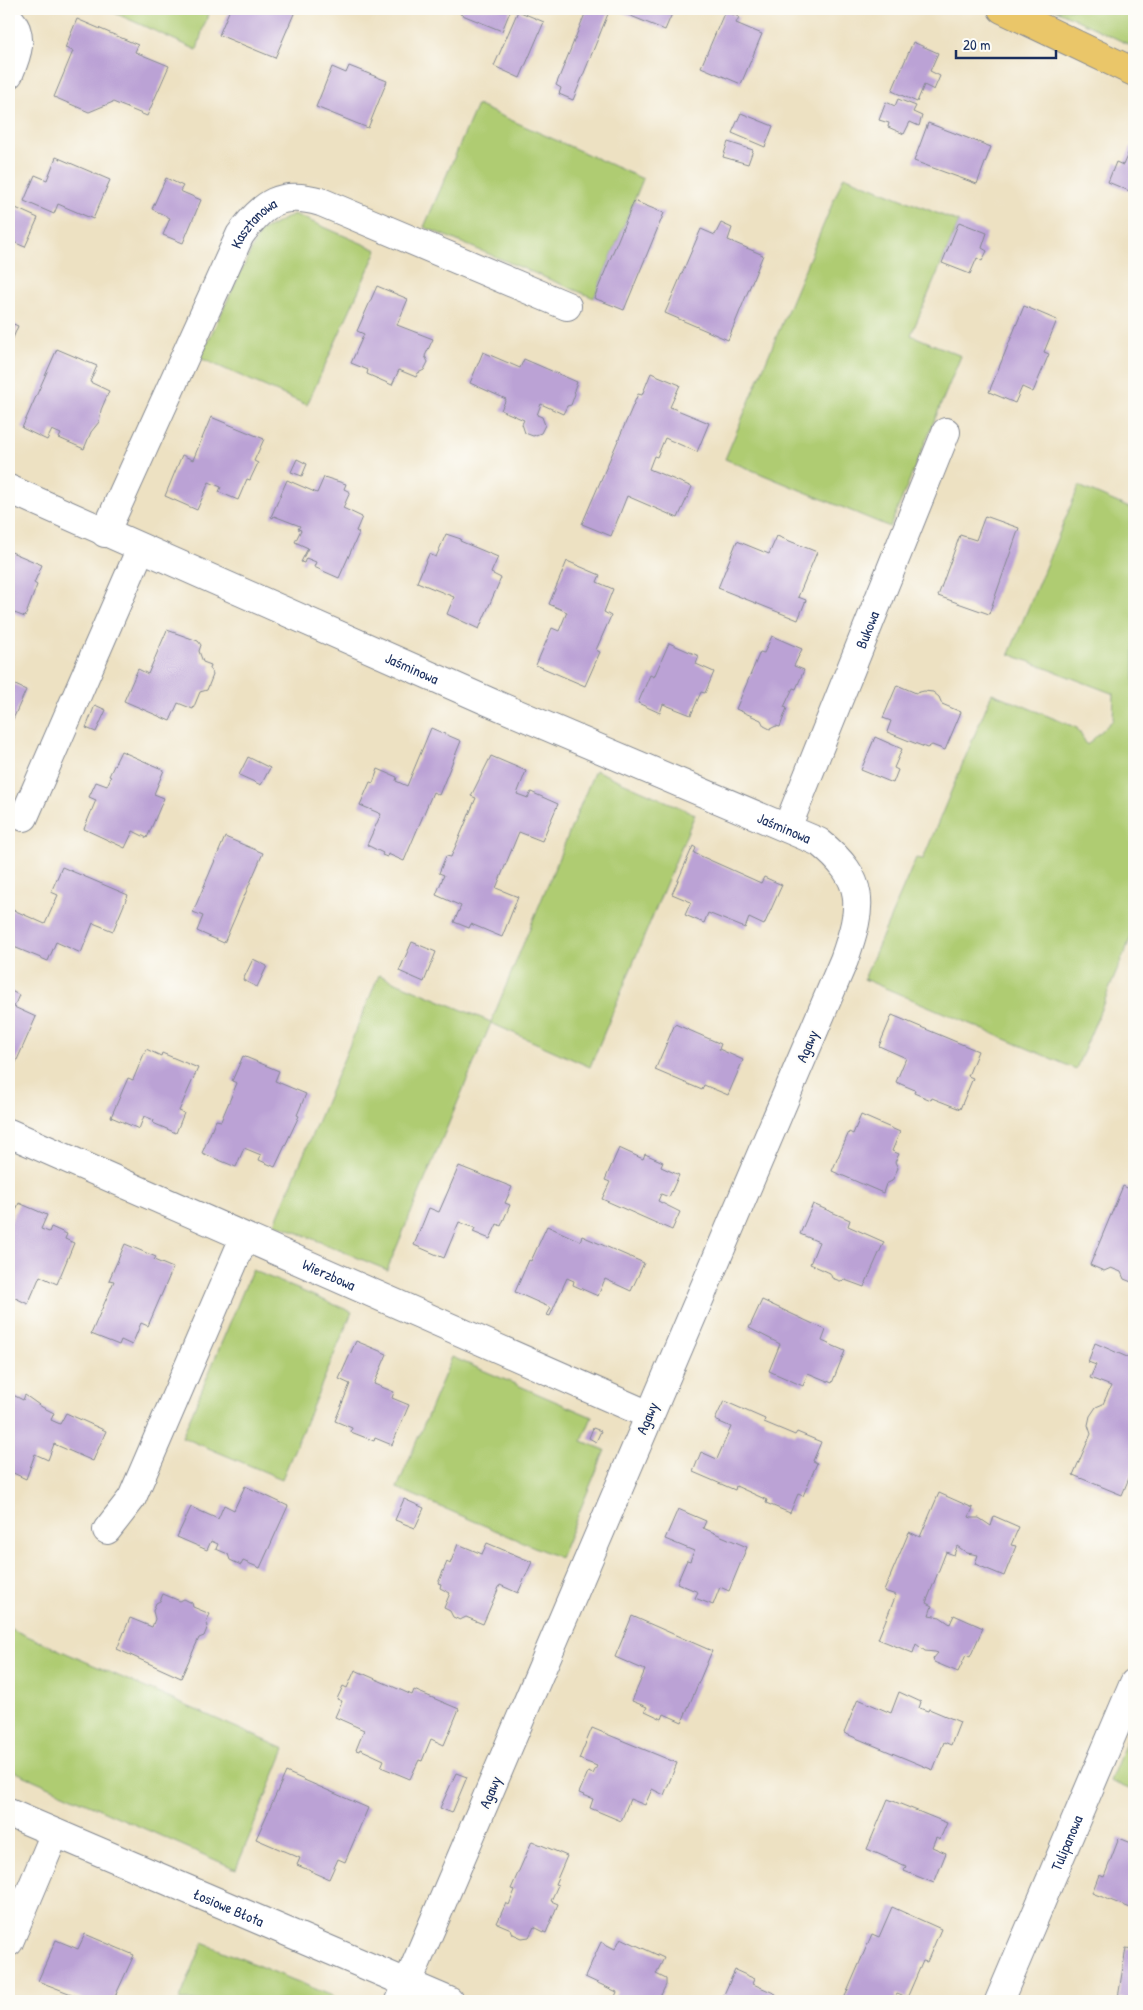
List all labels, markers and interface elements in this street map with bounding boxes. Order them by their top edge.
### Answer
scale bar [956,28,1056,60]
text: 20 m [963,34,990,55]
street label: Kasztanowa [225,192,280,252]
street label: Bukowa [850,607,884,651]
street label: Jaśminowa [382,647,442,689]
street label: Jaśminowa [754,807,815,848]
street label: Agawy [791,1027,823,1065]
street label: Wierzbowa [299,1253,359,1295]
street label: Agawy [631,1399,663,1437]
street label: Agawy [474,1773,506,1811]
street label: Tulipanowa [1045,1812,1087,1874]
street label: Łosiowe Błota [190,1883,267,1931]

